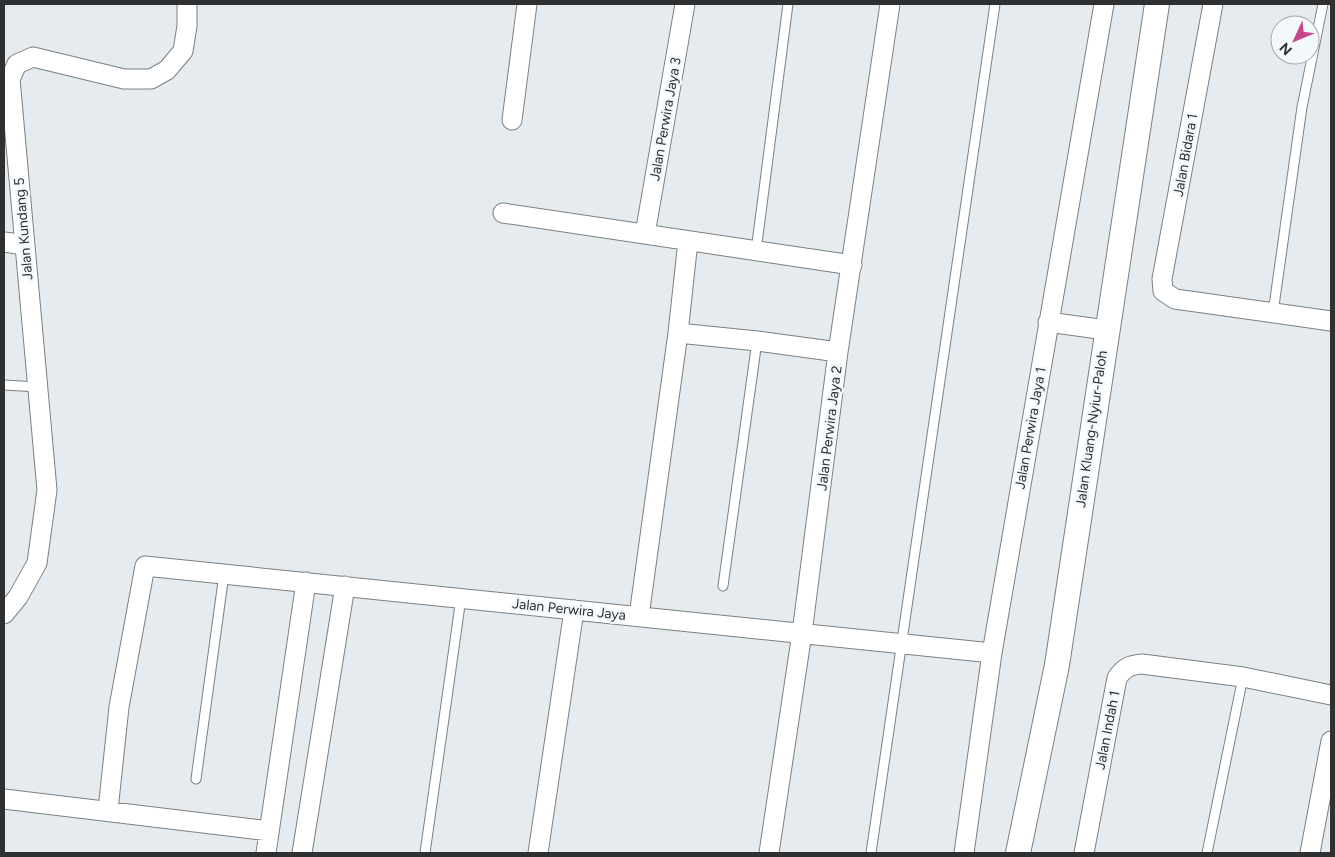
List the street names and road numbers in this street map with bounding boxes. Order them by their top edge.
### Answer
street label: Jalan Perwira Jaya 3 [646,56,685,182]
street label: Jalan Bidara 1 [1170,112,1201,198]
street label: Jalan Kundang 5 [11,177,36,281]
street label: Jalan Kluang-Nyiur-Paloh [1072,349,1111,509]
street label: Jalan Perwira Jaya 2 [813,365,846,491]
street label: Jalan Perwira Jaya 1 [1011,366,1050,490]
street label: Jalan Perwira Jaya [511,595,627,624]
street label: Jalan Indah 1 [1092,689,1123,771]

